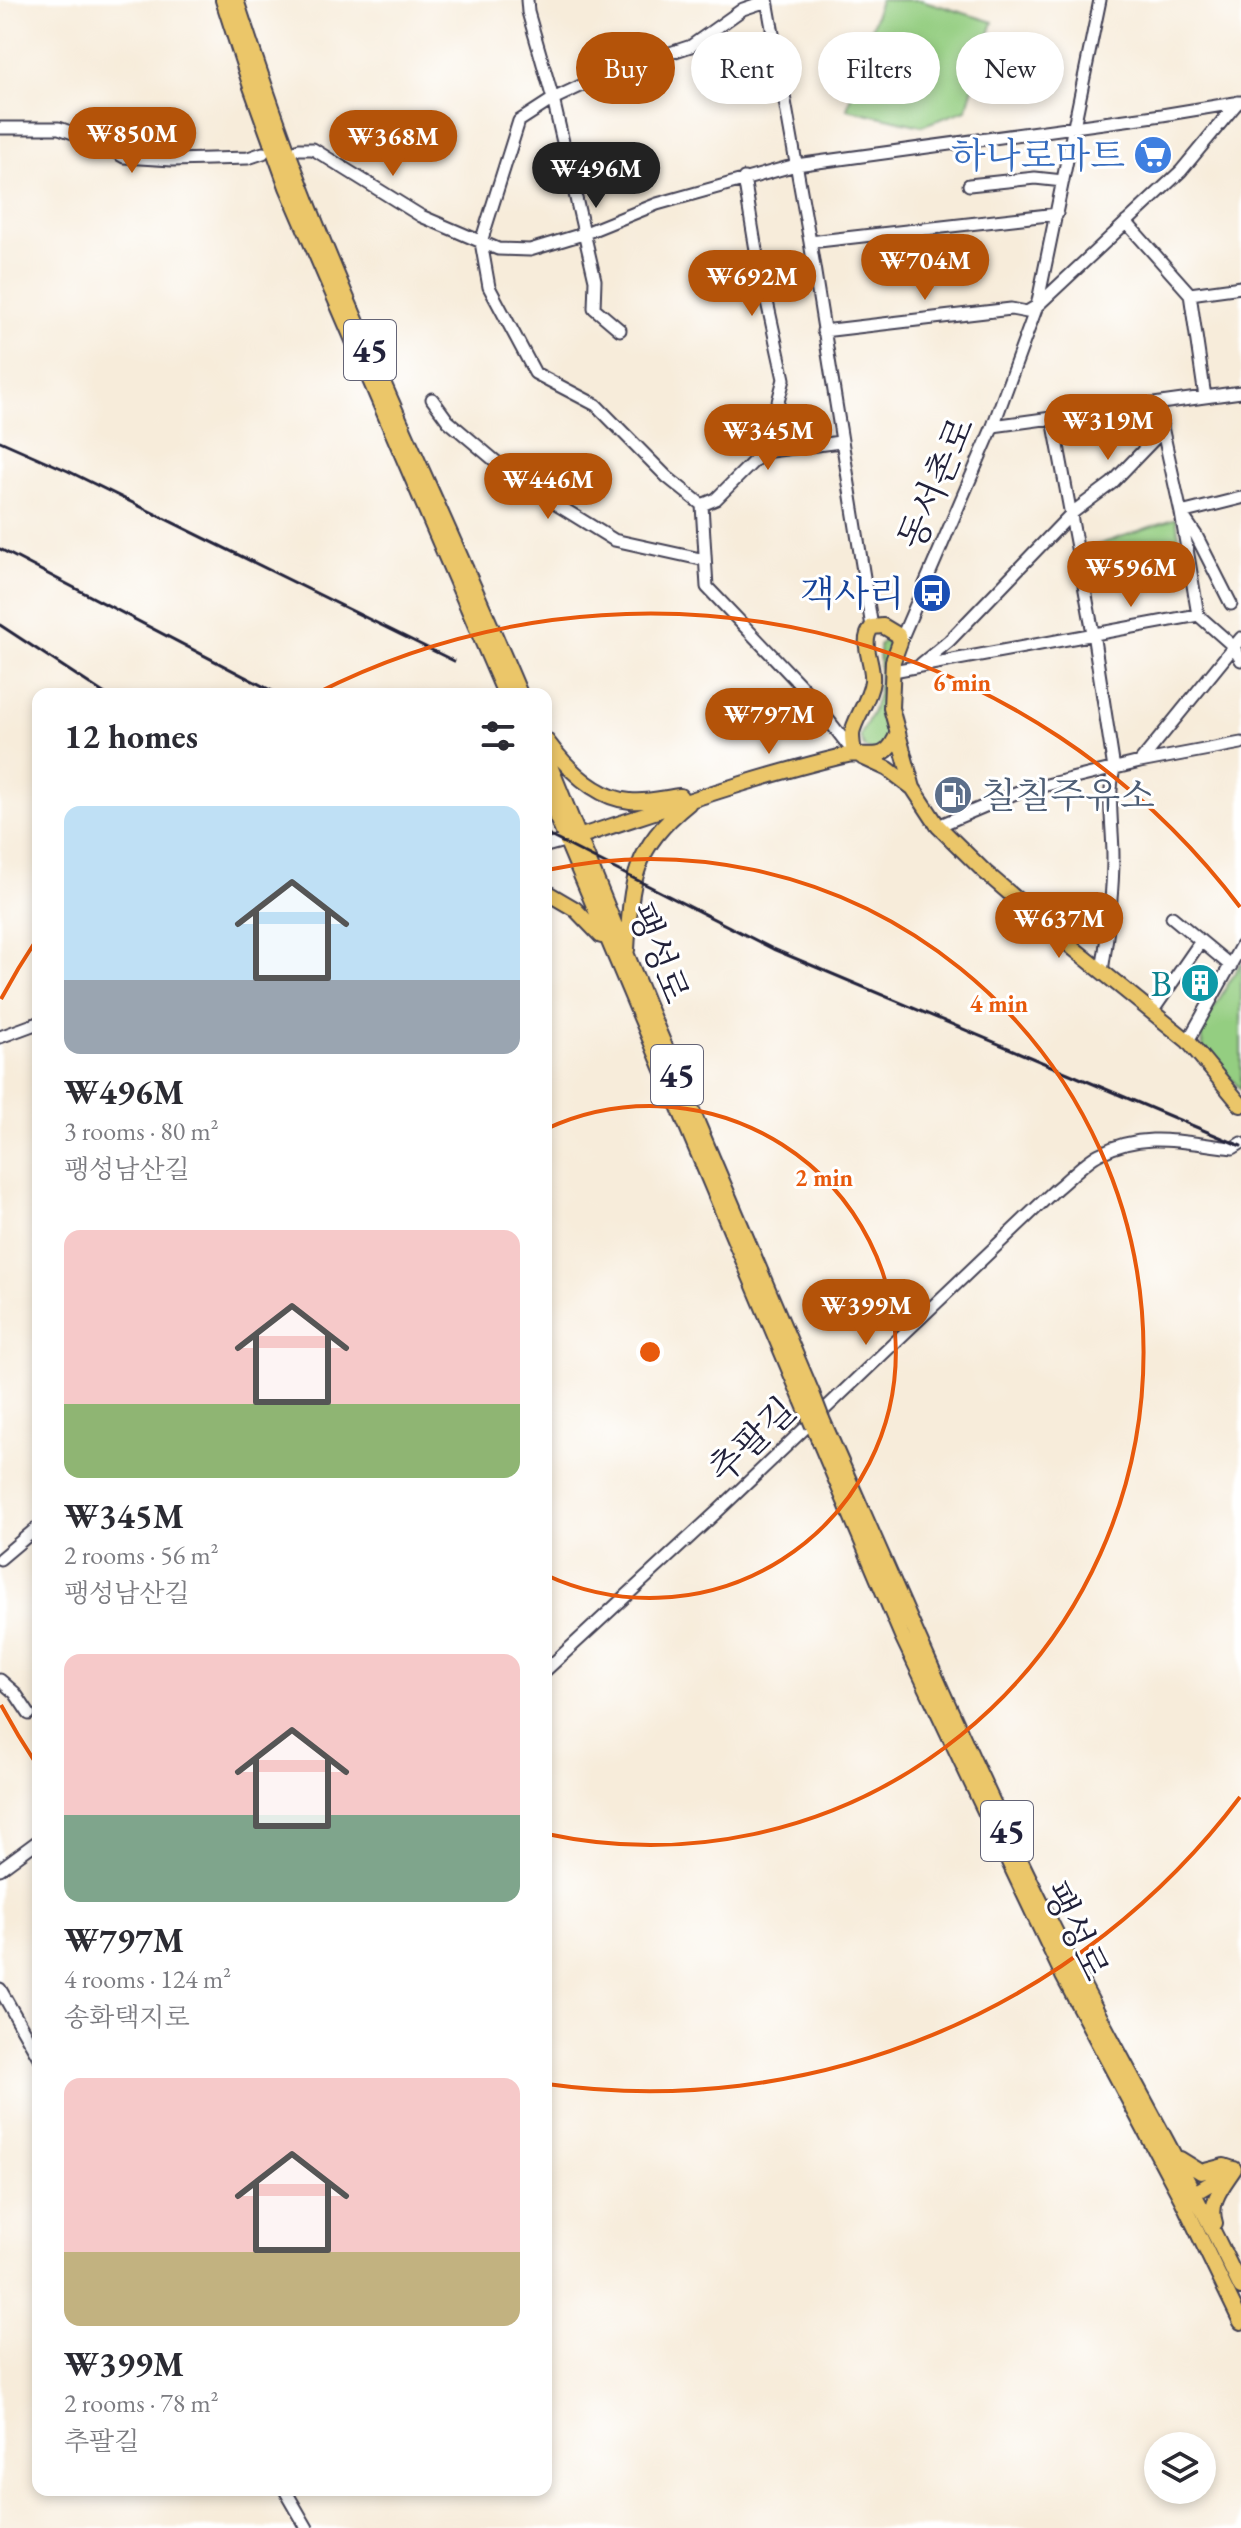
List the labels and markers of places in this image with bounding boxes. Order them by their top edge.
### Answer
pin: ₩850M [76,107,188,175]
pin: ₩368M [337,110,449,178]
place label: 하나로마트 [951,132,1125,179]
supermarket icon: 하나로마트 [1132,134,1174,176]
pin: ₩496M [540,142,652,210]
pin: ₩704M [869,234,981,302]
pin: ₩692M [696,250,808,318]
pin: ₩319M [1052,394,1164,462]
pin: ₩345M [712,404,824,472]
pin: ₩446M [492,453,604,521]
pin: ₩596M [1075,541,1187,609]
place label: 객사리 [800,570,904,617]
bus stop icon: 객사리 [911,572,953,614]
pin: ₩797M [713,688,825,756]
place label: 칠칠주유소 [981,772,1155,819]
fuel station icon: 칠칠주유소 [932,774,974,816]
pin: ₩637M [1003,892,1115,960]
place label: B [1151,960,1172,1007]
building icon: B [1179,962,1221,1004]
pin: ₩399M [810,1279,922,1347]
centre of rings [636,1338,664,1366]

